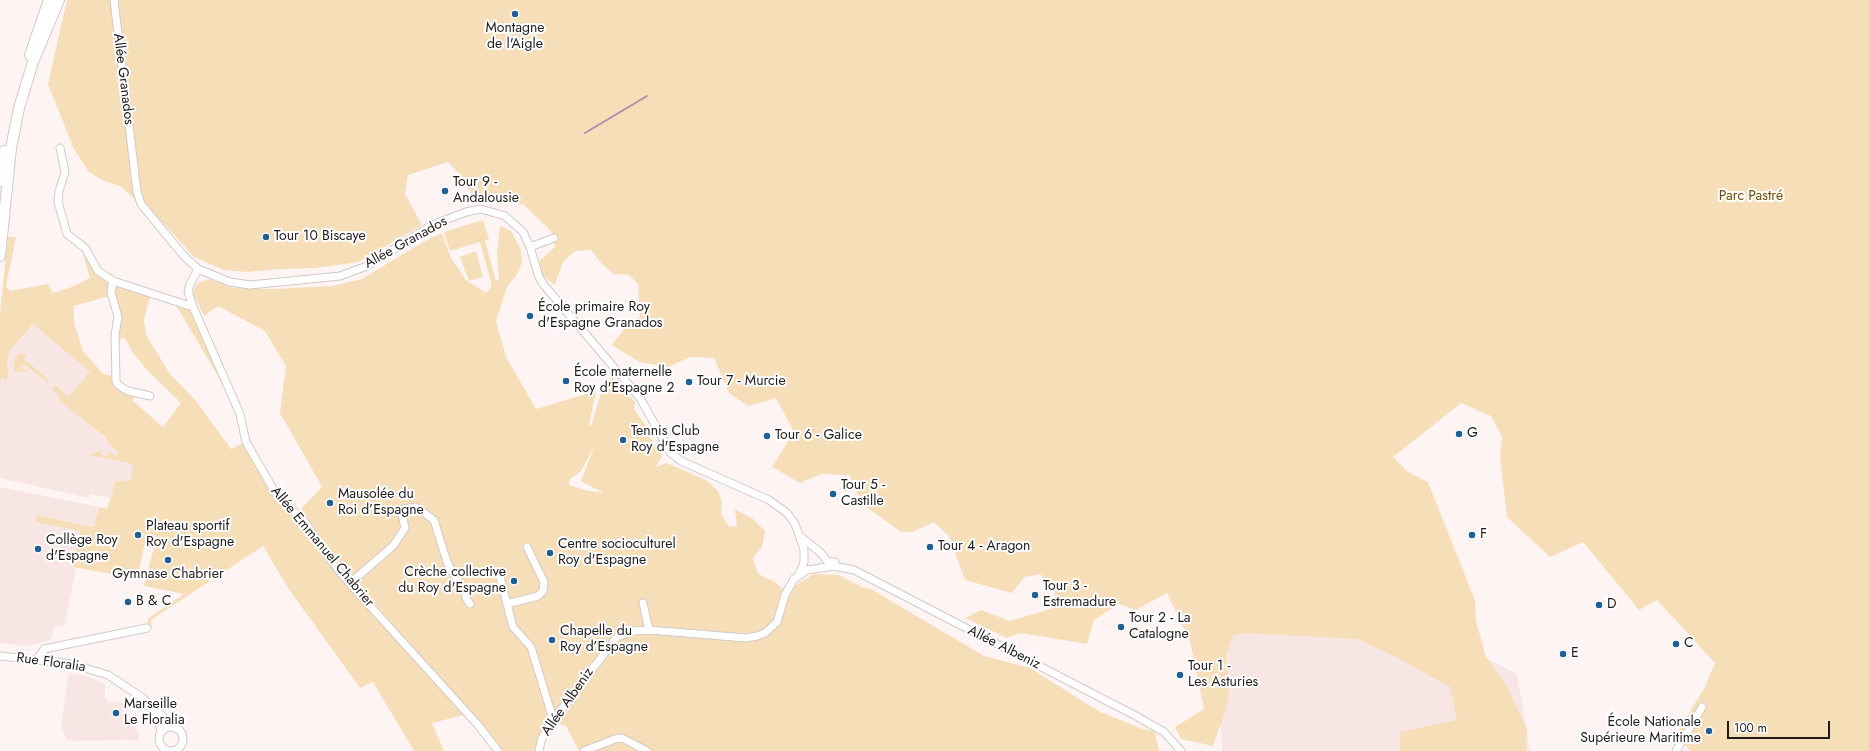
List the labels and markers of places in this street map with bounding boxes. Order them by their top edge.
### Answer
marker: Montagne de l'Aigle [510,9,520,19]
place label: Montagne de l'Aigle [486,21,544,54]
place label: Tour 9 - Andalousie [453,175,519,208]
marker: Tour 9 - Andalousie [440,186,450,196]
place label: Tour 10 Biscaye [274,229,366,245]
marker: Tour 10 Biscaye [261,232,271,242]
place label: École primaire Roy d'Espagne Granados [538,300,663,332]
marker: École primaire Roy d'Espagne Granados [525,311,535,321]
place label: École maternelle Roy d'Espagne 2 [574,365,674,398]
place label: Tour 7 - Murcie [697,374,786,390]
marker: École maternelle Roy d'Espagne 2 [561,376,571,386]
marker: Tour 7 - Murcie [684,377,694,387]
place label: Tennis Club Roy d'Espagne [631,424,719,456]
place label: G [1467,426,1478,442]
place label: Tour 6 - Galice [775,428,862,444]
marker: G [1454,429,1464,439]
marker: Tour 6 - Galice [762,431,772,441]
marker: Tennis Club Roy d'Espagne [618,435,628,445]
place label: Tour 5 - Castille [841,478,885,510]
place label: Mausolée du Roi d’Espagne [338,487,424,520]
marker: Tour 5 - Castille [828,489,838,499]
marker: Mausolée du Roi d’Espagne [325,498,335,508]
place label: Plateau sportif Roy d'Espagne [146,519,234,552]
place label: F [1480,527,1487,543]
marker: Plateau sportif Roy d'Espagne [133,530,143,540]
marker: F [1467,530,1477,540]
place label: Collège Roy d'Espagne [46,533,118,566]
place label: Centre socioculturel Roy d'Espagne [558,537,676,570]
place label: Tour 4 - Aragon [938,539,1030,555]
marker: Tour 4 - Aragon [925,542,935,552]
marker: Collège Roy d'Espagne [33,544,43,554]
marker: Centre socioculturel Roy d'Espagne [545,548,555,558]
marker: Gymnase Chabrier [163,555,173,565]
place label: Crèche collective du Roy d'Espagne [398,565,506,598]
place label: Gymnase Chabrier [112,567,224,583]
marker: Crèche collective du Roy d'Espagne [509,576,519,586]
place label: Tour 3 - Estremadure [1043,579,1116,612]
marker: Tour 3 - Estremadure [1030,590,1040,600]
place label: B & C [136,594,171,610]
marker: B & C [123,597,133,607]
place label: D [1607,597,1617,613]
marker: D [1594,600,1604,610]
place label: Tour 2 - La Catalogne [1129,611,1190,644]
marker: Tour 2 - La Catalogne [1116,622,1126,632]
place label: Chapelle du Roy d’Espagne [560,624,648,656]
marker: Chapelle du Roy d’Espagne [547,635,557,645]
place label: C [1684,636,1694,652]
marker: C [1671,639,1681,649]
place label: E [1571,646,1579,662]
marker: E [1558,649,1568,659]
place label: Tour 1 - Les Asturies [1188,659,1258,692]
marker: Tour 1 - Les Asturies [1175,670,1185,680]
place label: Marseille Le Floralia [124,697,185,730]
marker: Marseille Le Floralia [111,708,121,718]
place label: École Nationale Supérieure Maritime [1580,715,1701,748]
marker: École Nationale Supérieure Maritime [1704,726,1714,736]

